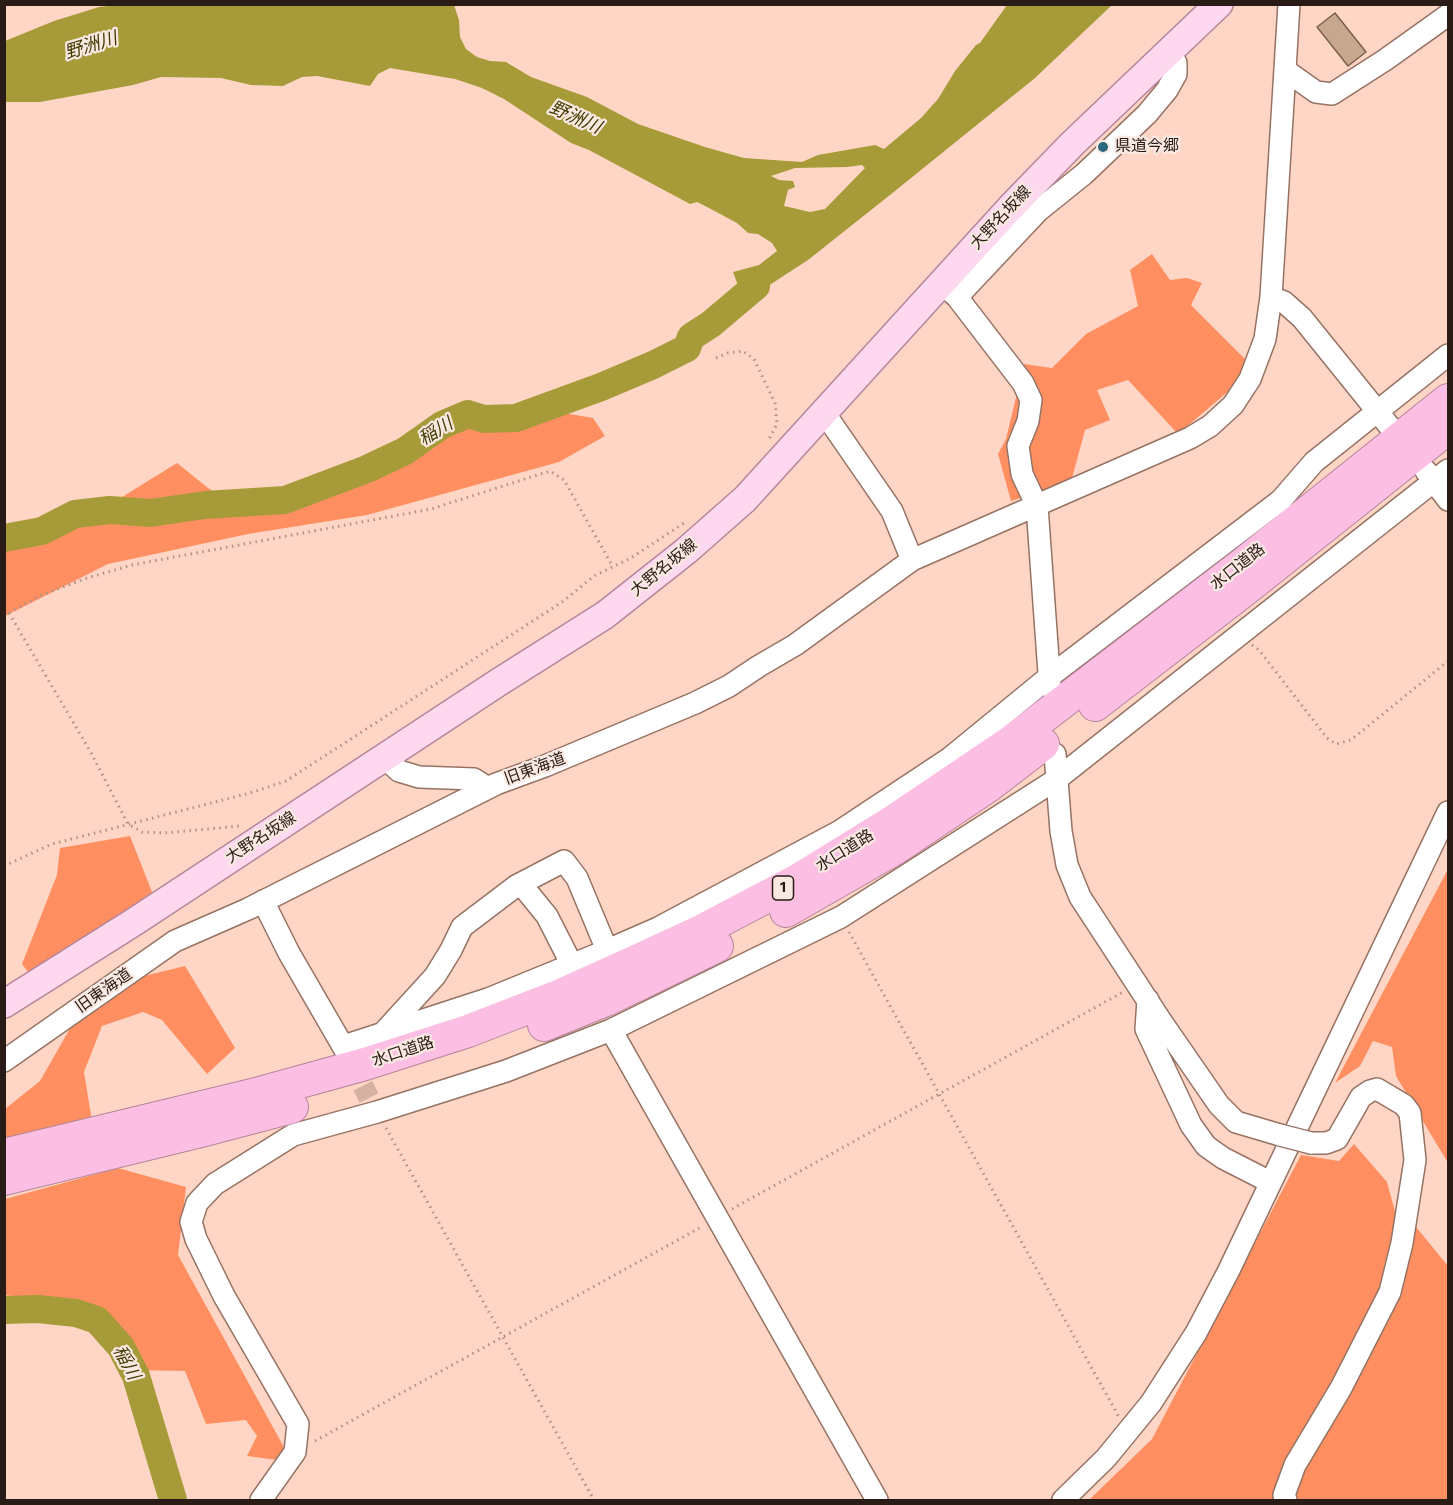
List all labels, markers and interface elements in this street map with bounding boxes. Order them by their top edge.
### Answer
water label: 野洲川 [62,28,120,64]
water label: 野洲川 [546,97,604,139]
place label: 県道今郷 [1115,137,1179,157]
marker: 県道今郷 [1096,140,1110,154]
street label: 大野名坂線 [967,182,1035,254]
water label: 稲川 [415,413,457,451]
street label: 大野名坂線 [627,535,701,601]
street label: 水口道路 [1207,540,1269,594]
street label: 旧東海道 [502,749,568,789]
street label: 大野名坂線 [222,808,300,868]
street label: 水口道路 [813,826,877,876]
road number: 1 [772,876,794,900]
street label: 旧東海道 [72,965,136,1017]
street label: 水口道路 [370,1033,436,1071]
water label: 稲川 [108,1342,144,1384]

